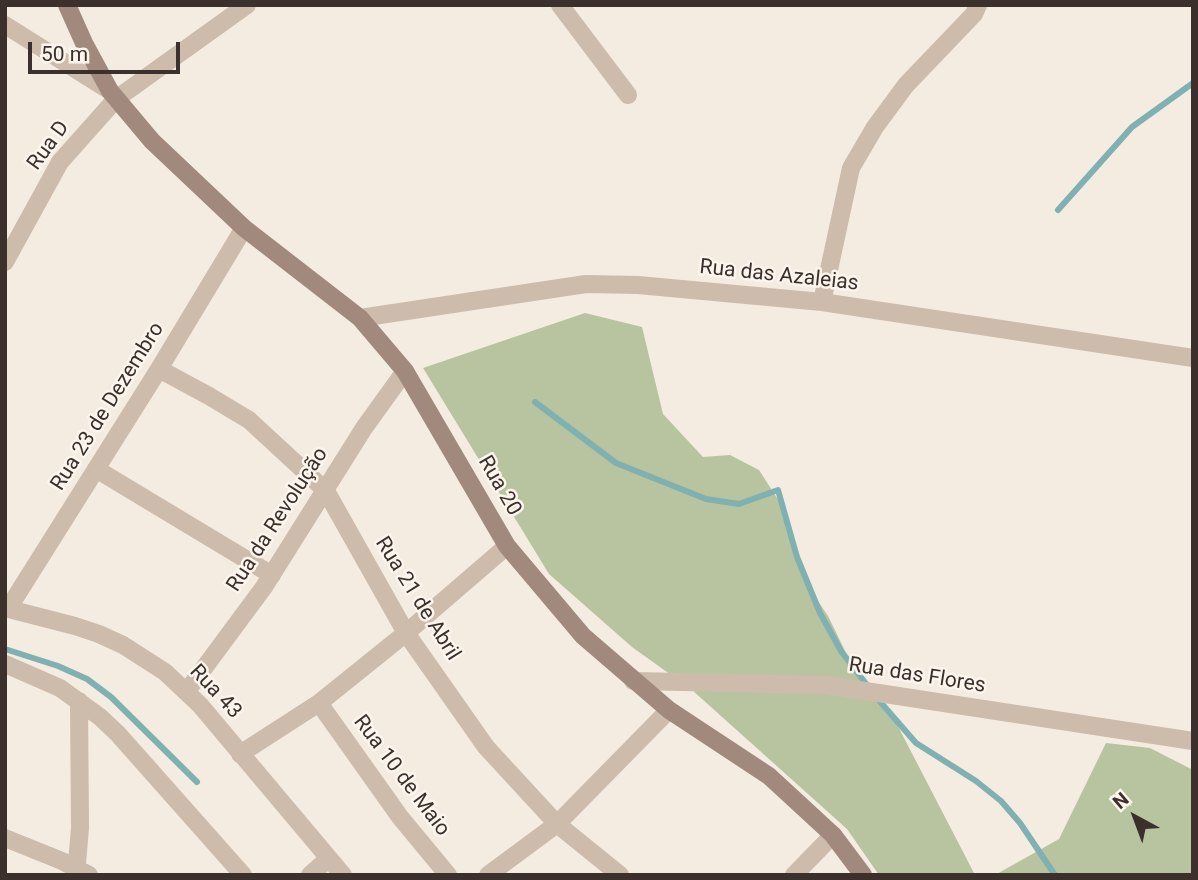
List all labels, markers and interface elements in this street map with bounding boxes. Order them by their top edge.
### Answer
scale bar [32,28,184,72]
text: 50 m [41,42,88,66]
street label: Rua D [23,116,75,176]
street label: Rua das Azaleias [698,255,860,297]
street label: Rua 23 de Dezembro [46,318,170,496]
street label: Rua da Revolução [222,443,334,597]
street label: Rua 20 [472,452,526,520]
street label: Rua 21 de Abril [369,533,465,665]
street label: Rua das Flores [847,653,987,699]
street label: Rua 43 [184,660,246,724]
street label: Rua 10 de Maio [347,711,455,841]
north arrow [1100,782,1170,852]
text: N [1108,788,1133,814]

